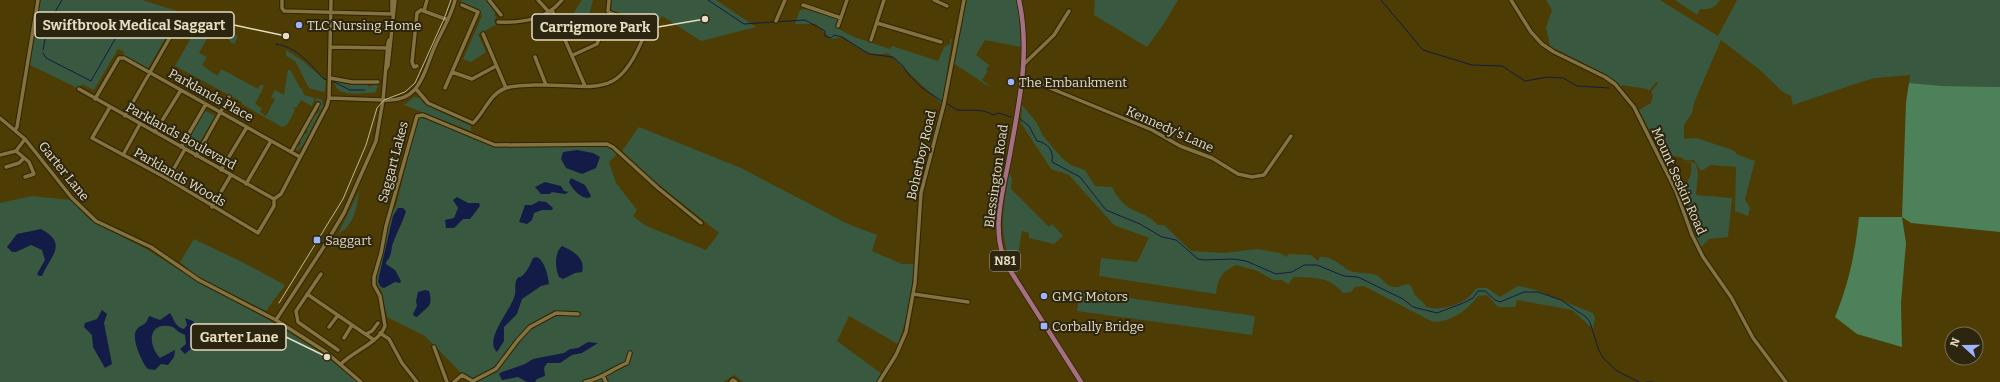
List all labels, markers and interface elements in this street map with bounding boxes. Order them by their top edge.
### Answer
callout: Swiftbrook Medical Saggart [35,12,234,38]
callout: Carrigmore Park [532,14,658,40]
text: Swiftbrook Medical Saggart [42,17,226,34]
place label: TLC Nursing Home [307,18,421,33]
text: Carrigmore Park [540,19,651,36]
marker: TLC Nursing Home [294,20,304,30]
street label: Parklands Place [166,66,256,124]
place label: The Embankment [1019,75,1127,90]
marker: The Embankment [1006,77,1016,87]
street label: Parklands Boulevard [123,99,239,173]
street label: Kennedy's Lane [1124,103,1216,155]
street label: Boherboy Road [903,109,939,201]
street label: Saggart Lakes [375,120,411,204]
street label: Blessington Road [981,123,1011,229]
street label: Mount Seskin Road [1649,125,1710,237]
street label: Garter Lane [36,138,92,204]
street label: Parklands Woods [131,145,229,209]
place label: Saggart [325,233,372,248]
marker: Saggart [312,235,322,245]
road number: N81 [990,251,1020,271]
place label: GMG Motors [1052,289,1128,304]
marker: GMG Motors [1039,291,1049,301]
place label: Corbally Bridge [1052,319,1144,334]
marker: Corbally Bridge [1039,321,1049,331]
callout: Garter Lane [191,324,286,350]
north arrow [1944,326,1984,366]
text: Garter Lane [200,329,279,346]
text: N [1948,336,1963,349]

